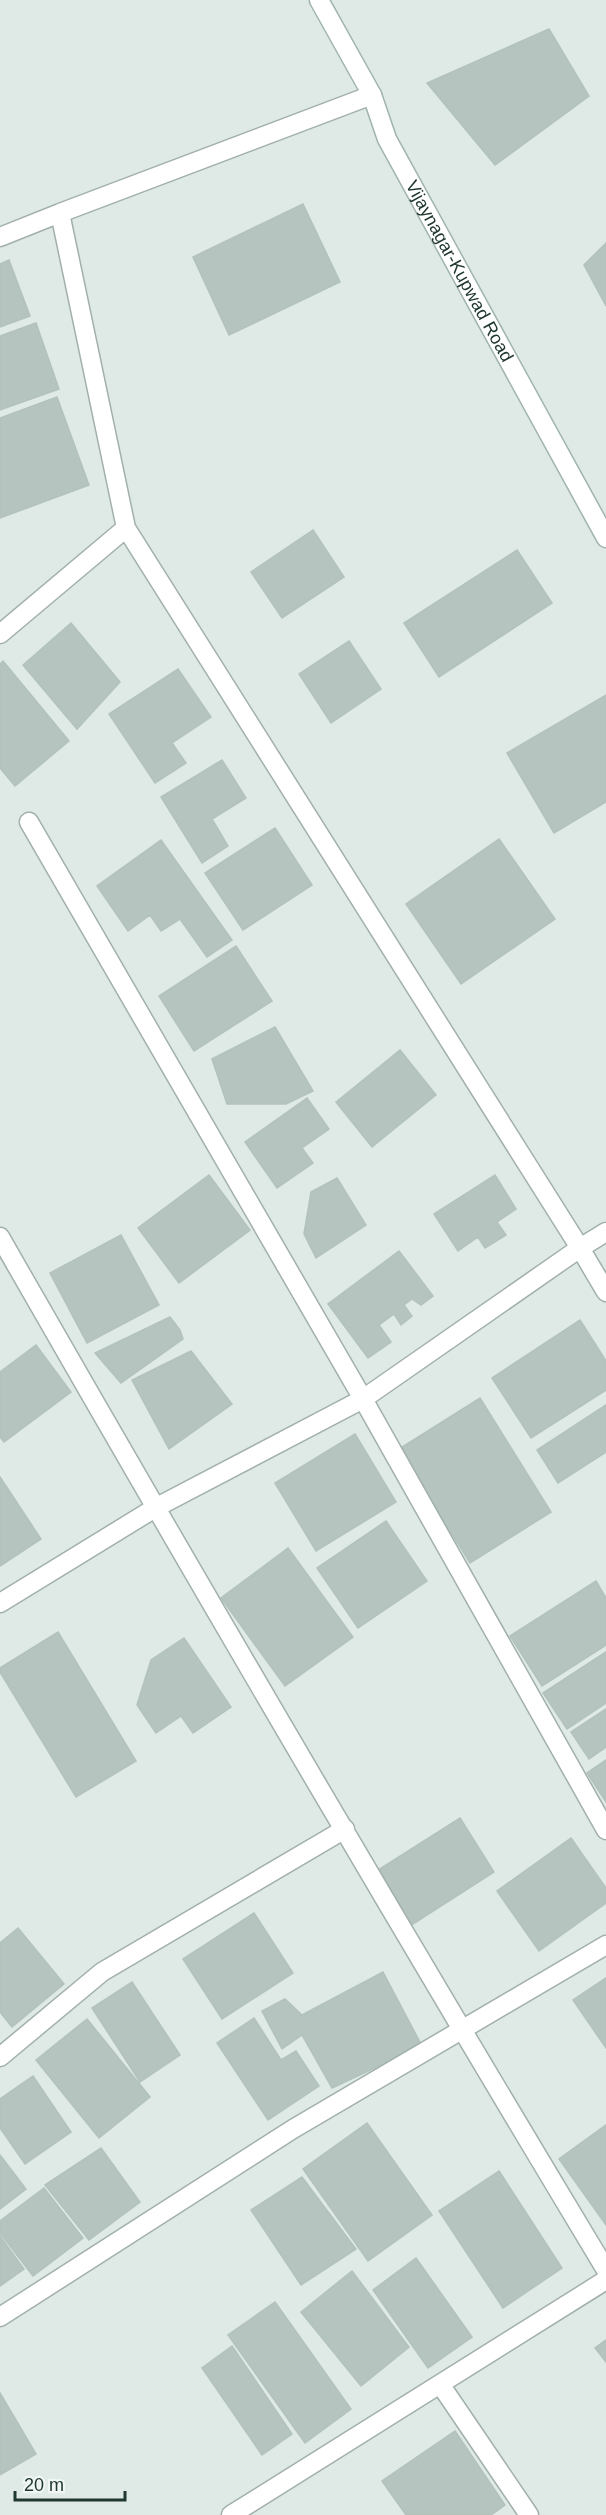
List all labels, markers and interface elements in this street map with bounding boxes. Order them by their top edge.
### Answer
street label: Vijaynagar-Kupwad Road [402,177,517,365]
scale bar [15,2464,124,2502]
text: 20 m [24,2475,64,2495]

